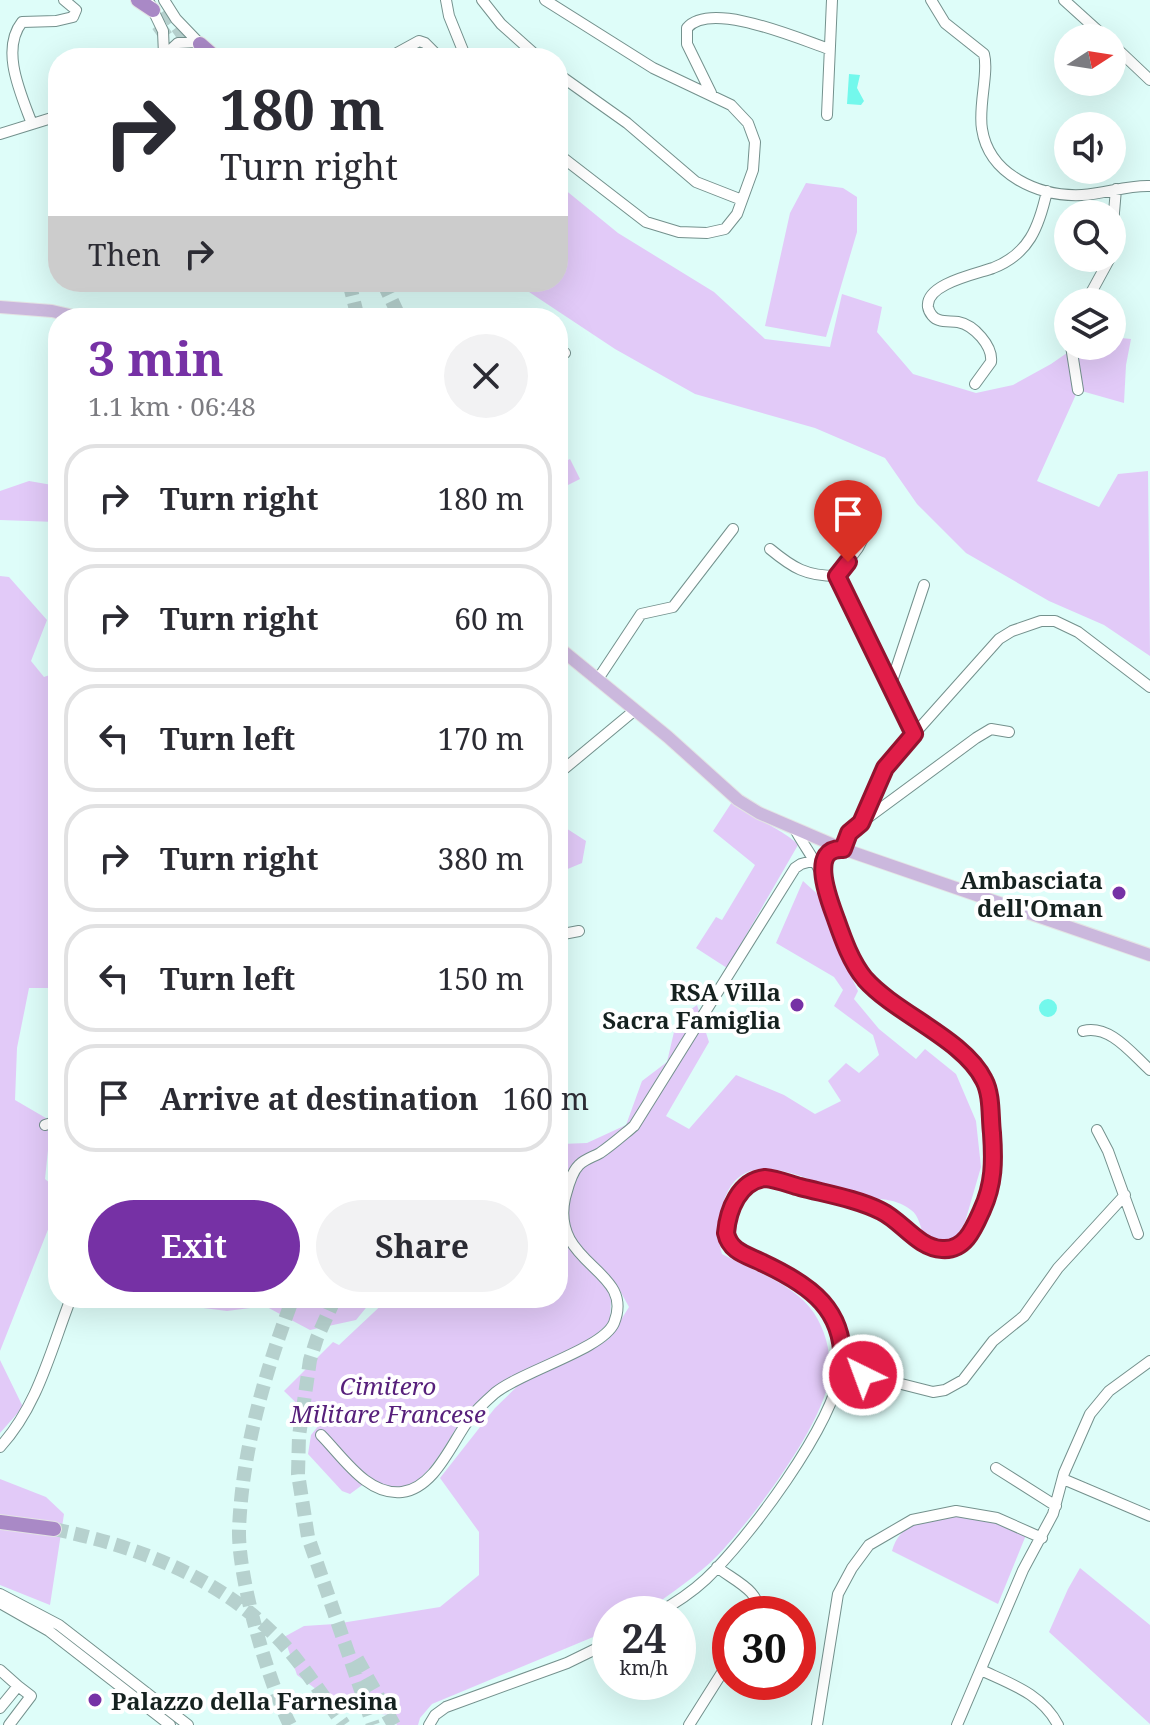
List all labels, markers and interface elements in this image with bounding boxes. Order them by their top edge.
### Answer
north arrow [1054,24,1126,96]
map controls [1054,24,1126,360]
text: 180 m [220,70,385,146]
icon: right [88,80,192,184]
button: sound [1054,112,1126,184]
text: Turn right [220,142,398,191]
button: search [1054,200,1126,272]
icon: right [177,232,221,276]
text: Then [88,234,161,275]
button: layers [1054,288,1126,360]
text: 3 min [88,325,224,390]
button: close [444,334,528,418]
text: 1.1 km · 06:48 [88,388,256,424]
icon: right [92,476,136,520]
text: Turn right [160,478,318,519]
text: 180 m [438,478,524,519]
pin [814,480,882,562]
icon: arrive [826,492,870,536]
icon: right [92,596,136,640]
text: Turn right [160,598,318,639]
text: 60 m [454,598,524,639]
icon: left [92,716,136,760]
text: Turn left [160,718,295,759]
text: 170 m [438,718,524,759]
icon: right [92,836,136,880]
text: Turn right [160,838,318,879]
text: 380 m [438,838,524,879]
place label: Ambasciata dell'Oman [960,863,1103,924]
marker: Ambasciata dell'Oman [1110,884,1128,902]
icon: left [92,956,136,1000]
text: Turn left [160,958,295,999]
text: 150 m [438,958,524,999]
place label: RSA Villa Sacra Famiglia [602,975,781,1036]
marker: RSA Villa Sacra Famiglia [788,996,806,1014]
icon: arrive [92,1076,136,1120]
text: Arrive at destination [160,1078,479,1119]
text: 160 m [503,1078,589,1119]
button: Exit [88,1200,300,1292]
button: Share [316,1200,528,1292]
position arrow [821,1333,905,1417]
park label: Cimitero Militare Francese [289,1369,486,1430]
speed limit sign: 30 [712,1596,816,1700]
text: 24 [621,1610,667,1665]
text: km/h [619,1654,669,1681]
place label: Palazzo della Farnesina [111,1684,398,1717]
marker: Palazzo della Farnesina [86,1691,104,1709]

